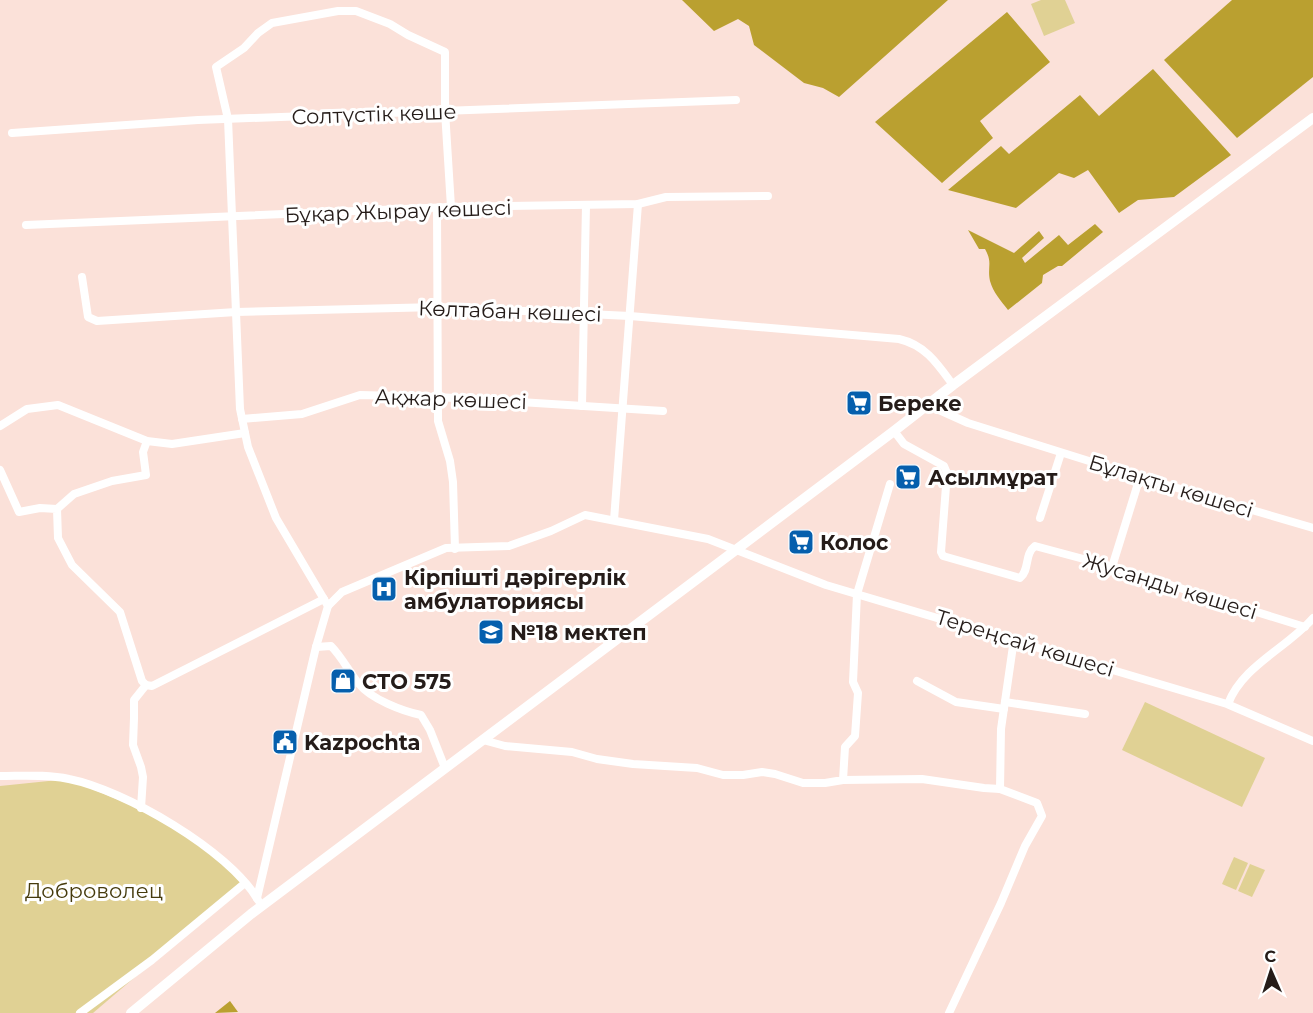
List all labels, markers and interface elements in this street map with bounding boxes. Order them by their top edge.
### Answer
street label: Солтүстік көше [291,99,457,129]
street label: Бұқар Жырау көшесі [284,195,512,227]
street label: Көлтабан көшесі [418,295,602,327]
street label: Ақжар көшесі [374,384,528,414]
supermarket icon: Береке [844,388,874,418]
place label: Береке [878,391,962,416]
street label: Бұлақты көшесі [1086,449,1256,523]
supermarket icon: Асылмұрат [893,462,923,492]
place label: Асылмұрат [928,465,1058,490]
supermarket icon: Колос [786,527,816,557]
place label: Колос [820,530,889,555]
street label: Жусанды көшесі [1080,548,1260,624]
place label: Кірпішті дәрігерлік амбулаториясы [404,565,627,614]
hospital icon: Кірпішті дәрігерлік амбулаториясы [369,574,399,604]
street label: Тереңсай көшесі [933,604,1117,682]
school or university icon: №18 мектеп [476,617,506,647]
place label: №18 мектеп [510,620,647,645]
shop icon: СТО 575 [328,666,358,696]
place label: СТО 575 [362,669,451,694]
public building icon: Kazpochta [270,727,300,757]
place label: Kazpochta [304,730,420,755]
park label: Доброволец [25,878,163,903]
north arrow [1241,941,1301,1001]
text: С [1264,947,1277,966]

